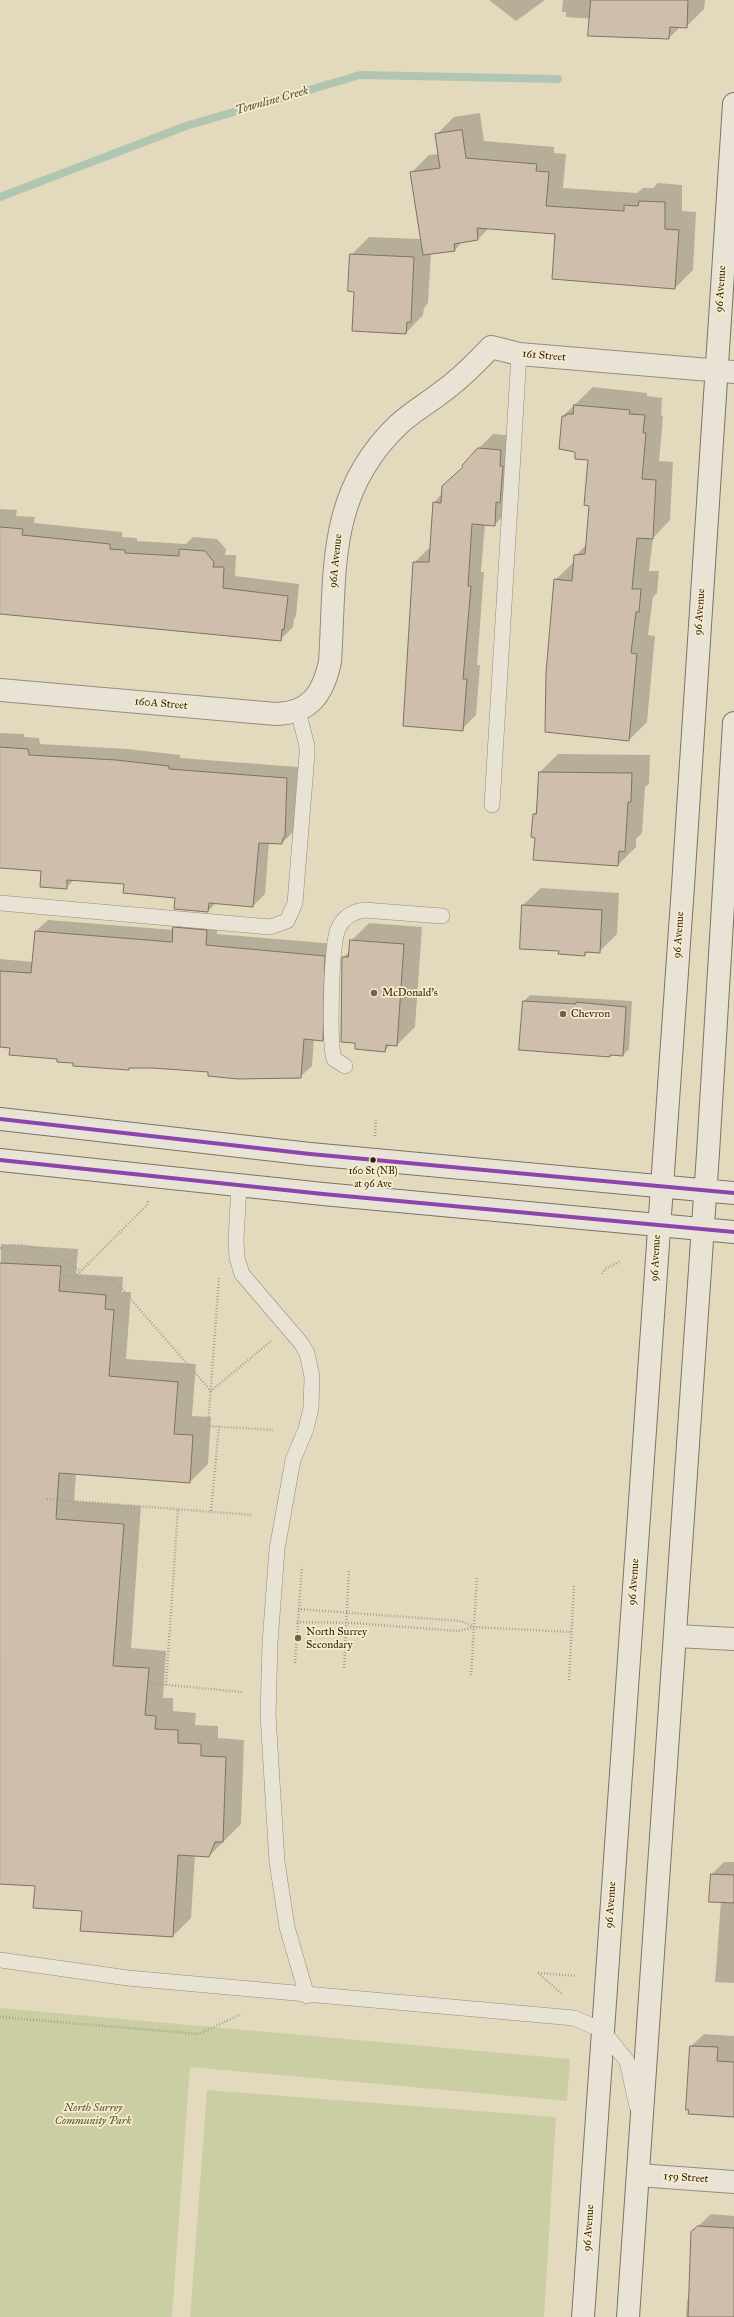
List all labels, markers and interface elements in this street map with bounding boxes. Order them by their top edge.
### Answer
water label: Townline Creek [234,84,310,118]
street label: 96 Avenue [713,265,729,313]
street label: 161 Street [522,348,566,364]
street label: 96A Avenue [327,533,345,589]
street label: 96 Avenue [692,588,708,636]
street label: 160A Street [134,695,188,713]
street label: 96 Avenue [671,911,687,959]
place label: McDonald's [382,986,438,1000]
marker: McDonald's [369,988,379,998]
place label: Chevron [571,1007,610,1021]
marker: Chevron [558,1009,568,1019]
marker: 160 St (NB) at 96 Ave [368,1155,378,1165]
place label: 160 St (NB) at 96 Ave [348,1166,398,1190]
street label: 96 Avenue [648,1234,664,1282]
street label: 96 Avenue [626,1558,642,1606]
place label: North Surrey Secondary [306,1625,367,1651]
marker: North Surrey Secondary [293,1633,303,1643]
street label: 96 Avenue [603,1881,619,1929]
park label: North Surrey Community Park [55,2101,131,2127]
street label: 159 Street [663,2170,709,2186]
street label: 96 Avenue [581,2204,597,2252]

